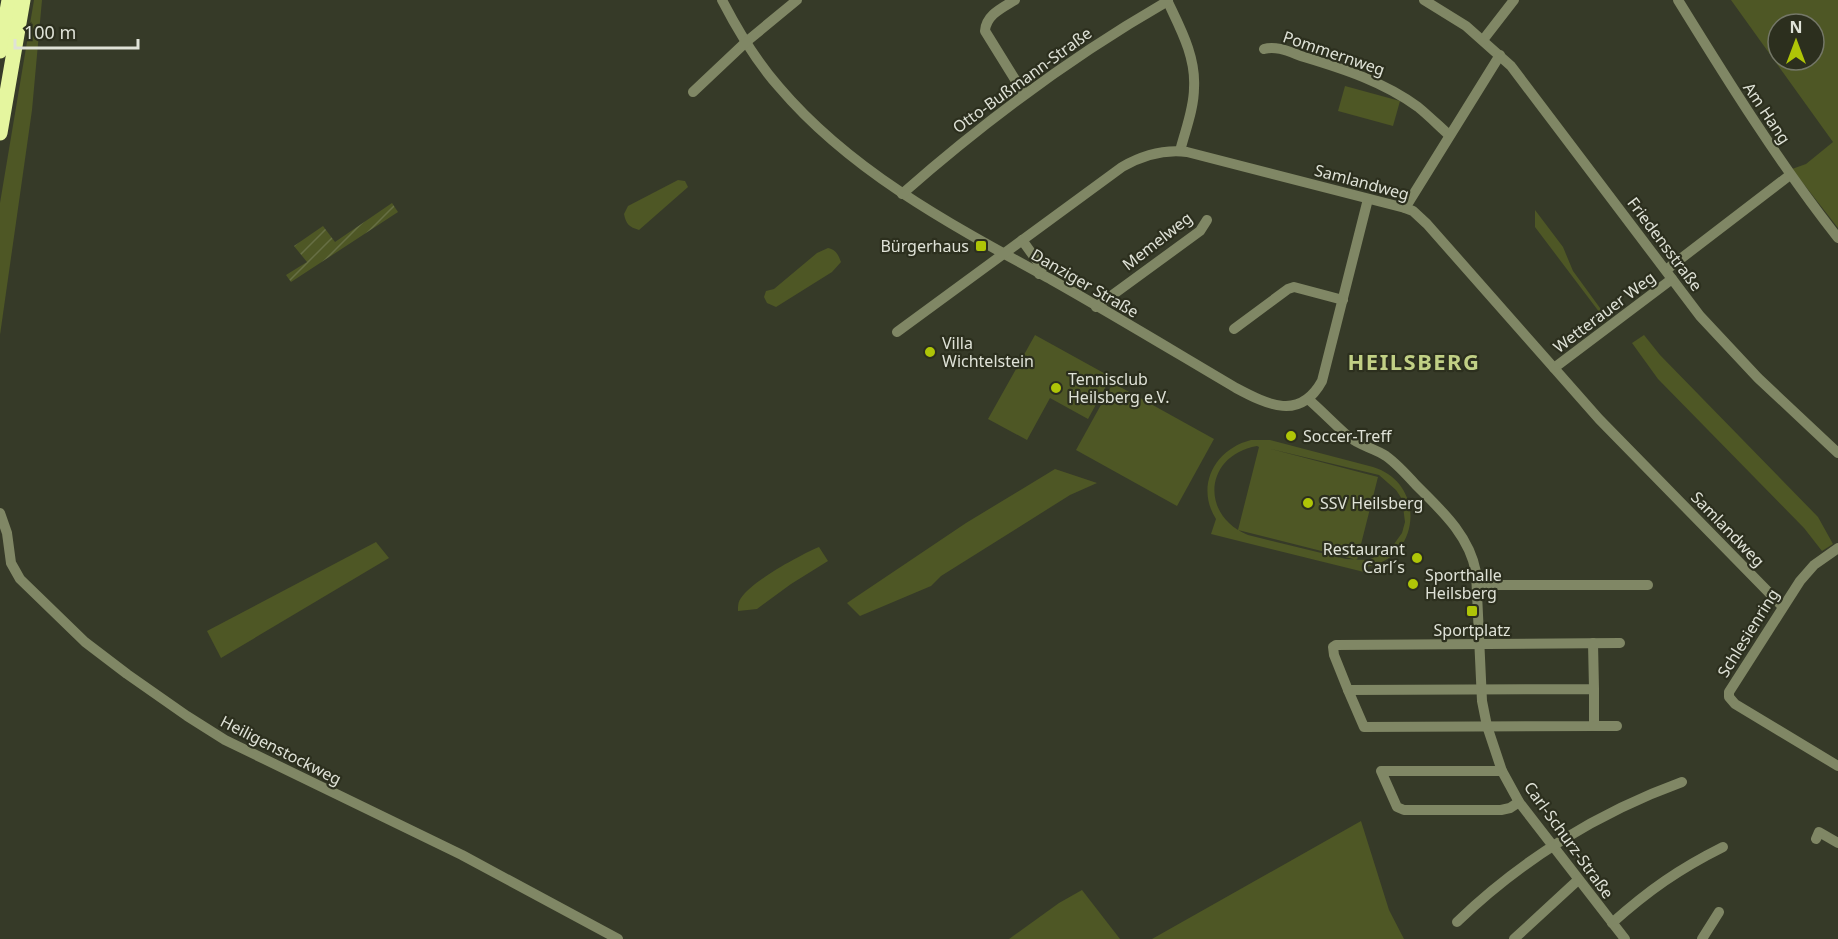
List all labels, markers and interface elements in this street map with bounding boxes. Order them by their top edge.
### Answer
scale bar [15,12,138,50]
north arrow [1766,12,1826,72]
text: N [1789,16,1803,38]
text: 100 m [24,20,76,44]
street label: Otto-Bußmann-Straße [948,22,1096,138]
street label: Pommernweg [1280,25,1388,81]
street label: Am Hang [1738,78,1796,148]
street label: Samlandweg [1312,159,1412,205]
street label: Friedensstraße [1622,193,1708,295]
street label: Memelweg [1117,207,1197,275]
place label: Bürgerhaus [880,235,969,257]
marker: Bürgerhaus [974,239,988,253]
street label: Danziger Straße [1027,243,1143,323]
street label: Wetterauer Weg [1548,266,1660,358]
place label: Villa Wichtelstein [942,332,1034,372]
marker: Villa Wichtelstein [923,345,937,359]
district label: HEILSBERG [1348,346,1480,376]
place label: Tennisclub Heilsberg e.V. [1068,368,1170,408]
marker: Tennisclub Heilsberg e.V. [1049,381,1063,395]
place label: Soccer-Treff [1303,425,1392,447]
marker: Soccer-Treff [1284,429,1298,443]
street label: Samlandweg [1686,486,1770,572]
place label: SSV Heilsberg [1320,492,1423,514]
marker: SSV Heilsberg [1301,496,1315,510]
place label: Restaurant Carl´s [1323,538,1405,578]
marker: Restaurant Carl´s [1410,551,1424,565]
place label: Sporthalle Heilsberg [1425,564,1502,604]
marker: Sporthalle Heilsberg [1406,577,1420,591]
street label: Schlesienring [1712,584,1784,682]
marker: Sportplatz [1465,604,1479,618]
place label: Sportplatz [1434,619,1510,641]
street label: Heiligenstockweg [217,710,345,790]
street label: Carl-Schurz-Straße [1519,777,1619,903]

